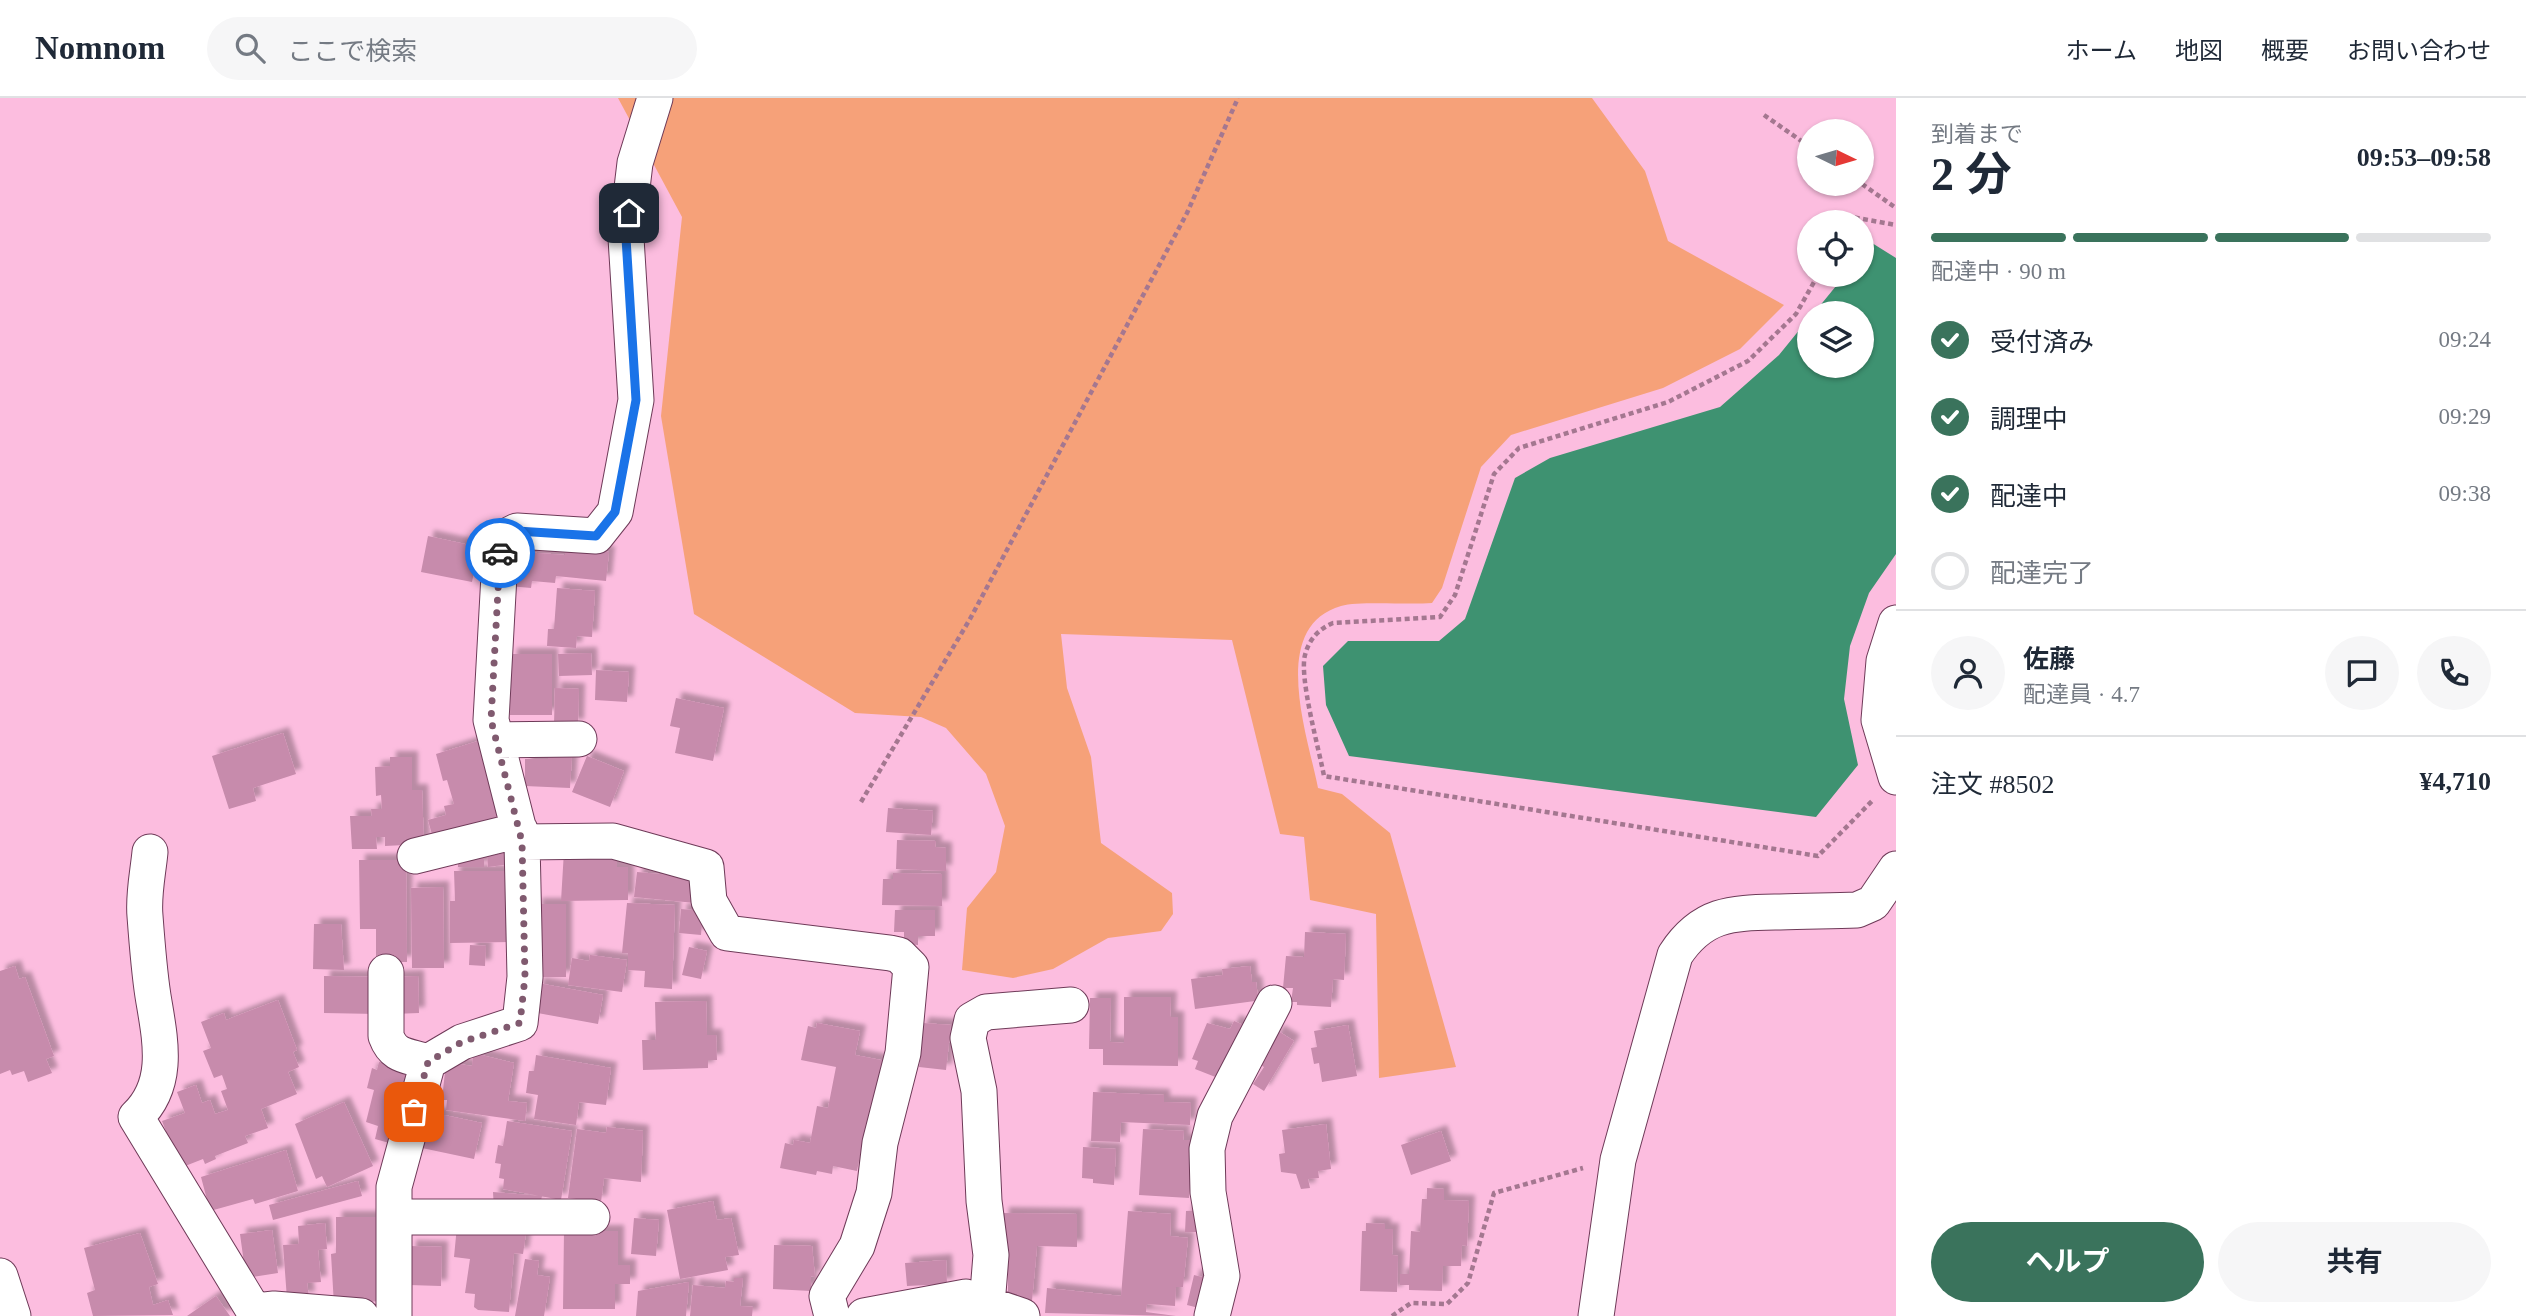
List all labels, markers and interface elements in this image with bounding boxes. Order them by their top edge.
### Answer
search box [207,17,697,80]
icon: search [231,29,269,67]
text: Nomnom [35,30,165,66]
text: ここで検索 [287,37,417,66]
text: ホーム [2066,38,2137,64]
text: 地図 [2175,38,2223,64]
text: 概要 [2261,38,2309,64]
text: お問い合わせ [2347,38,2491,64]
north arrow [1797,119,1874,196]
map controls [1797,119,1874,378]
text: 到着まで [1931,122,2023,147]
text: 09:53–09:58 [2357,143,2491,172]
text: 2 分 [1931,149,2012,200]
pin [599,183,659,243]
icon: home [610,194,648,232]
button: locate [1797,210,1874,287]
text: 配達中 · 90 m [1931,259,2066,284]
button: layers [1797,301,1874,378]
icon: check [1931,321,1969,359]
text: 09:24 [2439,327,2491,352]
text: 受付済み [1990,328,2094,357]
icon: check [1931,398,1969,436]
text: 09:29 [2439,404,2491,429]
text: 調理中 [1990,405,2068,434]
icon: check [1931,475,1969,513]
text: 09:38 [2439,481,2491,506]
text: 配達中 [1990,482,2068,511]
courier [465,518,535,588]
icon: car [481,534,519,572]
text: 配達完了 [1990,559,2094,588]
button: person [1931,636,2005,710]
button: chat [2325,636,2399,710]
button: phone [2417,636,2491,710]
text: 佐藤 [2023,645,2075,674]
text: 配達員 · 4.7 [2023,682,2140,707]
text: ¥4,710 [2420,767,2491,796]
text: 注文 #8502 [1931,770,2055,799]
pin [384,1082,444,1142]
icon: bag [395,1093,433,1131]
button: ヘルプ [1931,1222,2204,1302]
button: 共有 [2218,1222,2491,1302]

